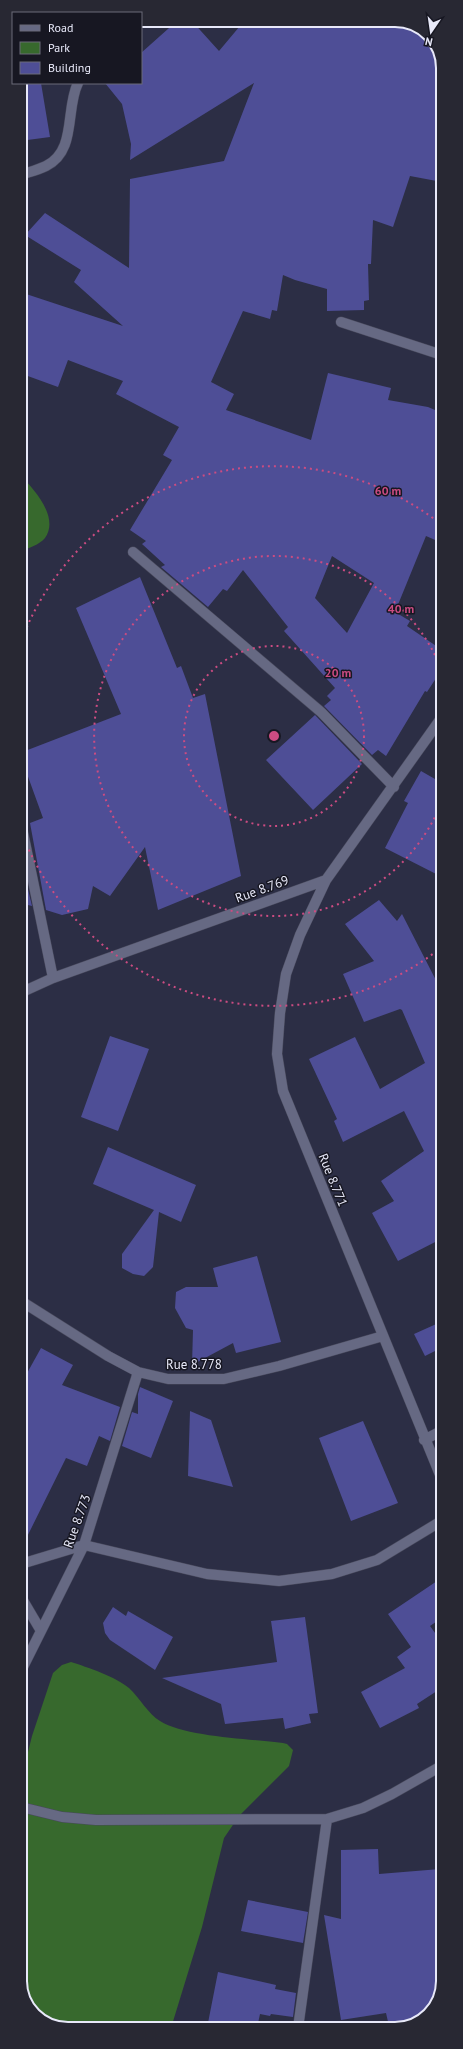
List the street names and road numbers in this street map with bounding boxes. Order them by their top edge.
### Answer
street label: Rue 8.769 [233,871,291,907]
street label: Rue 8.771 [315,1151,351,1209]
street label: Rue 8.778 [166,1356,222,1373]
street label: Rue 8.773 [59,1492,95,1550]

